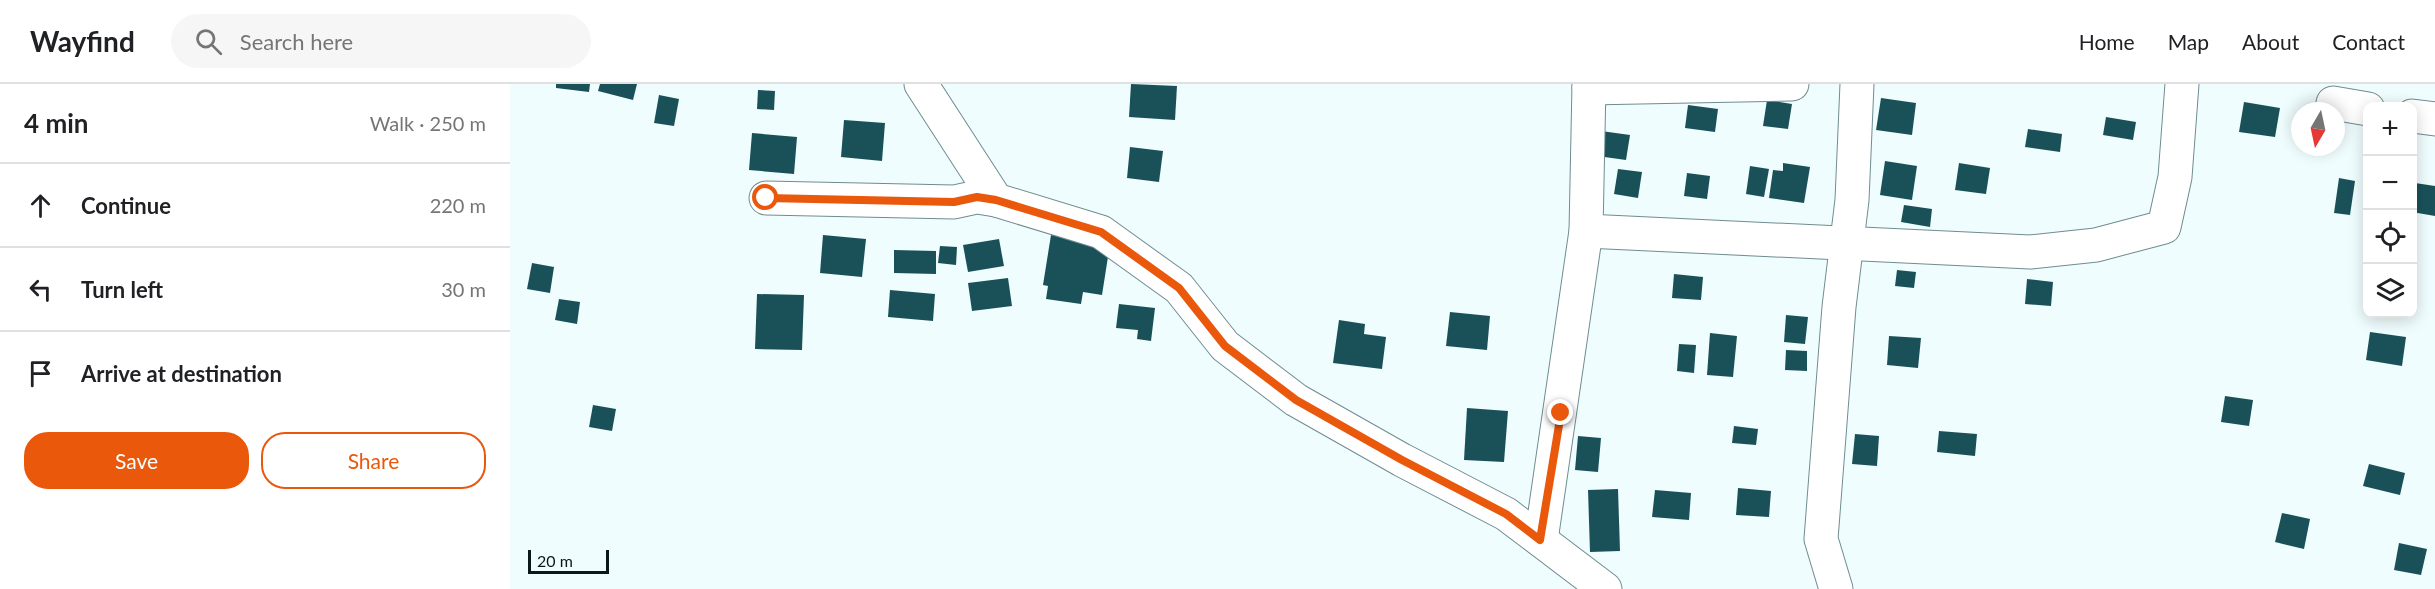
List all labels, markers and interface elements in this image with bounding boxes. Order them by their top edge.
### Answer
search box [171,14,591,68]
text: Wayfind [30,24,135,58]
icon: search [192,25,225,58]
text: Search here [240,28,353,55]
text: Home [2079,29,2135,54]
text: Map [2168,29,2209,54]
text: About [2242,29,2299,54]
text: Contact [2332,29,2405,54]
north arrow [2291,102,2345,156]
map controls [2363,102,2417,318]
button: + [2363,102,2417,156]
text: 4 min [24,107,88,139]
text: Walk · 250 m [370,111,486,135]
button: − [2363,156,2417,210]
route start [752,184,778,210]
icon: ahead [24,189,57,222]
text: Continue [81,192,171,219]
text: 220 m [430,193,486,217]
button: locate [2363,210,2417,264]
button: layers [2363,264,2417,318]
icon: left [24,273,57,306]
text: Turn left [81,276,163,303]
text: 30 m [441,277,486,301]
icon: arrive [24,357,57,390]
text: Arrive at destination [81,360,282,387]
route end [1547,399,1573,425]
button: Save [24,432,249,489]
button: Share [261,432,486,489]
scale bar [528,547,609,574]
text: 20 m [537,551,573,570]

